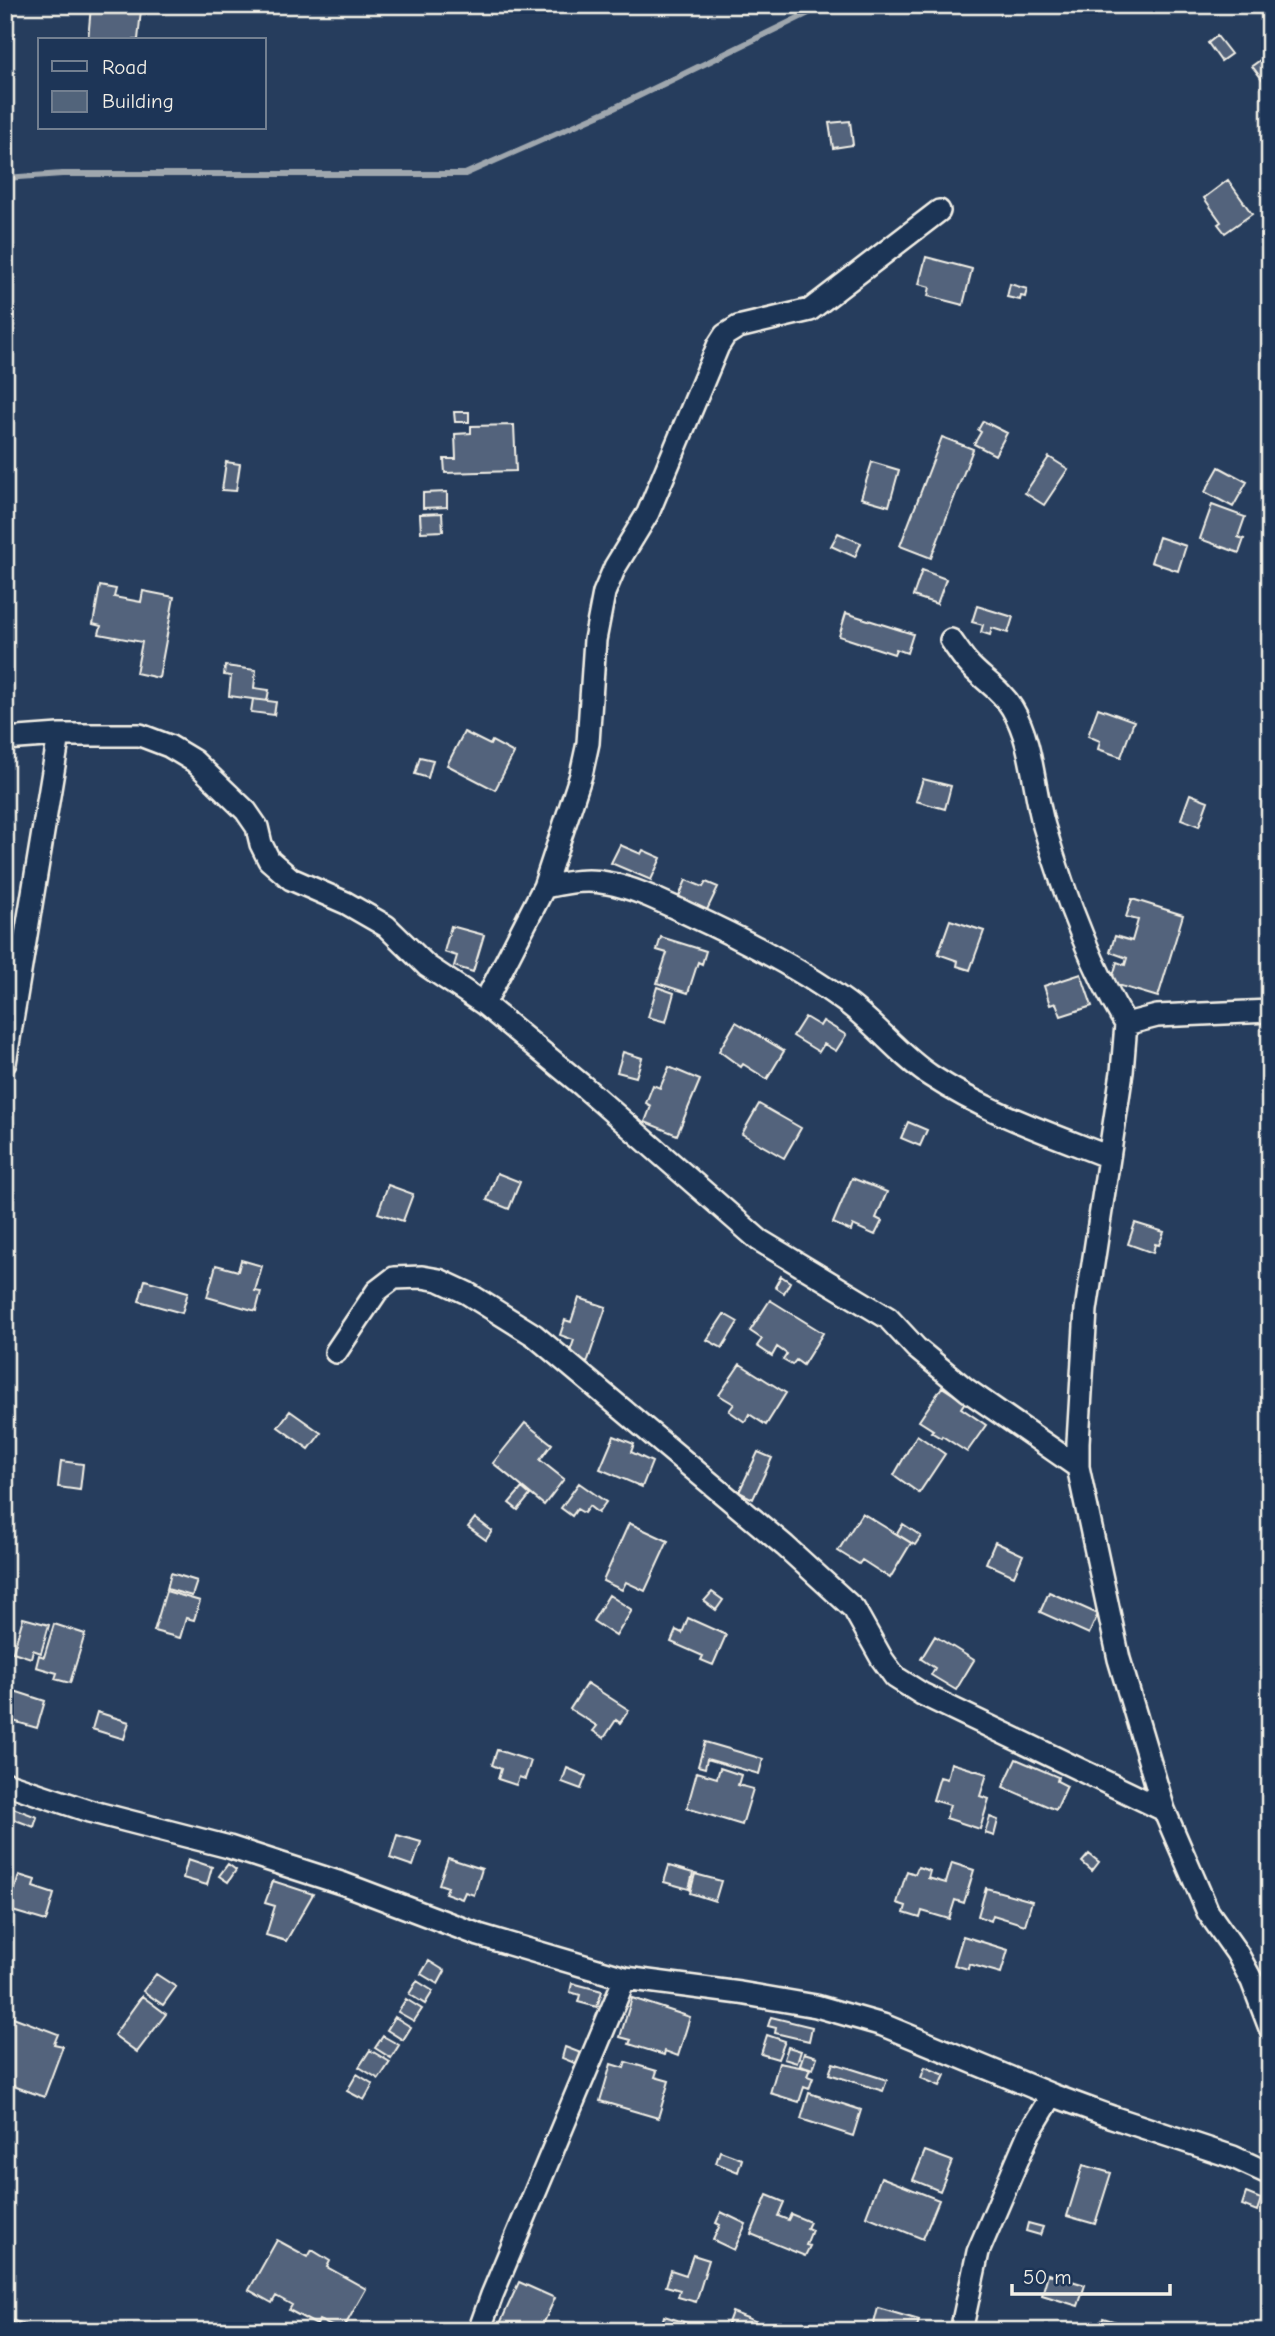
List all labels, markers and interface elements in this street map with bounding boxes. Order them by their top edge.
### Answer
legend [38,38,266,130]
text: Road [102,55,147,79]
text: Building [102,89,174,113]
scale bar [1012,2252,1170,2296]
text: 50 m [1023,2265,1072,2289]

